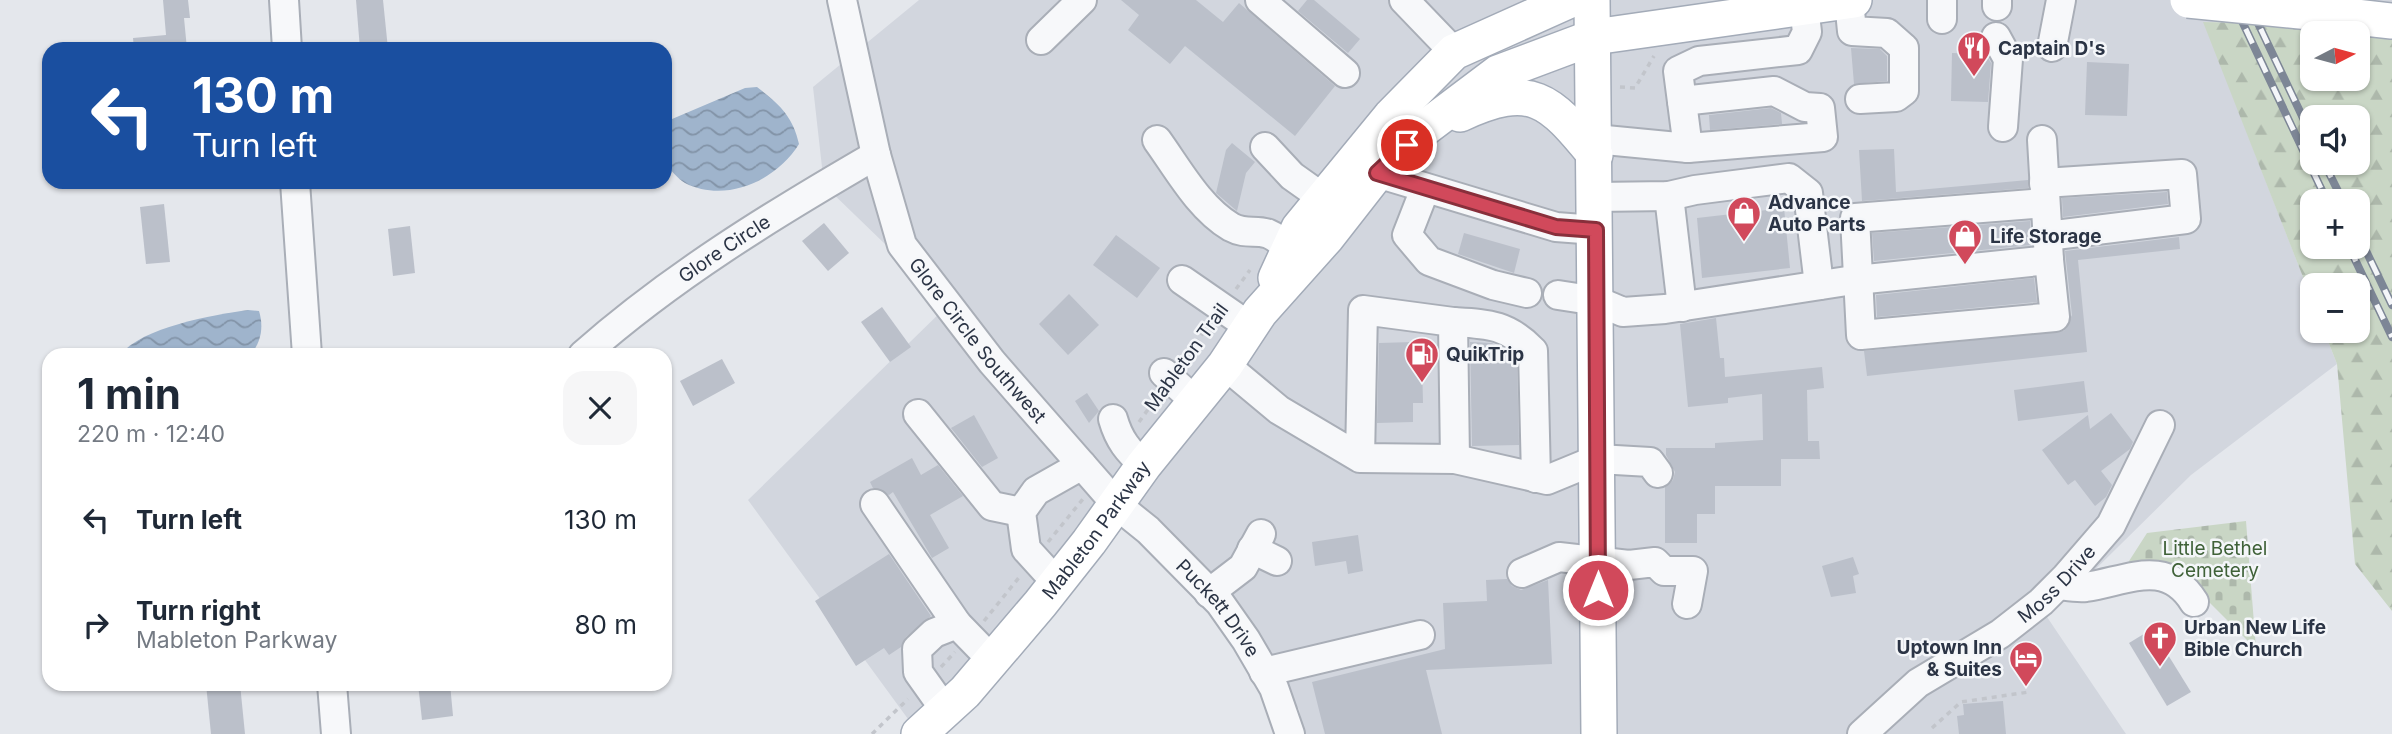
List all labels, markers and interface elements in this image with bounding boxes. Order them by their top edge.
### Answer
north arrow [2300,21,2370,91]
map controls [2300,21,2370,343]
restaurant icon: Captain D's [1955,29,1993,78]
place label: Captain D's [1998,37,2105,60]
text: 130 m [192,66,334,125]
icon: left [77,70,168,161]
button: sound [2300,105,2370,175]
pin [1377,115,1437,175]
text: Turn left [192,126,317,165]
icon: arrive [1388,126,1426,164]
button: + [2300,189,2370,259]
place label: Advance Auto Parts [1768,191,1866,236]
shop icon: Advance Auto Parts [1725,194,1763,243]
street label: Glore Circle [674,210,775,288]
shop icon: Life Storage [1946,217,1984,266]
place label: Life Storage [1990,225,2102,248]
street label: Glore Circle Southwest [904,253,1051,428]
button: − [2300,273,2370,343]
street label: Mableton Trail [1140,299,1233,416]
fuel station icon: QuikTrip [1403,335,1441,384]
place label: QuikTrip [1446,343,1524,366]
text: 1 min [77,368,181,419]
button: close [563,371,637,445]
text: 220 m · 12:40 [77,420,225,448]
street label: Mableton Parkway [1037,456,1156,604]
icon: left [77,501,115,539]
text: Turn left [136,504,242,535]
text: 130 m [564,504,637,535]
park label: Little Bethel Cemetery [2163,537,2267,582]
street label: Moss Drive [2013,540,2101,628]
position arrow [1561,553,1635,627]
street label: Puckett Drive [1171,555,1264,661]
text: Turn right [136,595,261,626]
icon: right [77,606,115,644]
text: 80 m [574,609,637,640]
place label: Urban New Life Bible Church [2184,616,2326,661]
church icon: Urban New Life Bible Church [2141,619,2179,668]
text: Mableton Parkway [136,626,337,654]
place label: Uptown Inn & Suites [1896,636,2002,681]
hotel icon: Uptown Inn & Suites [2007,639,2045,688]

